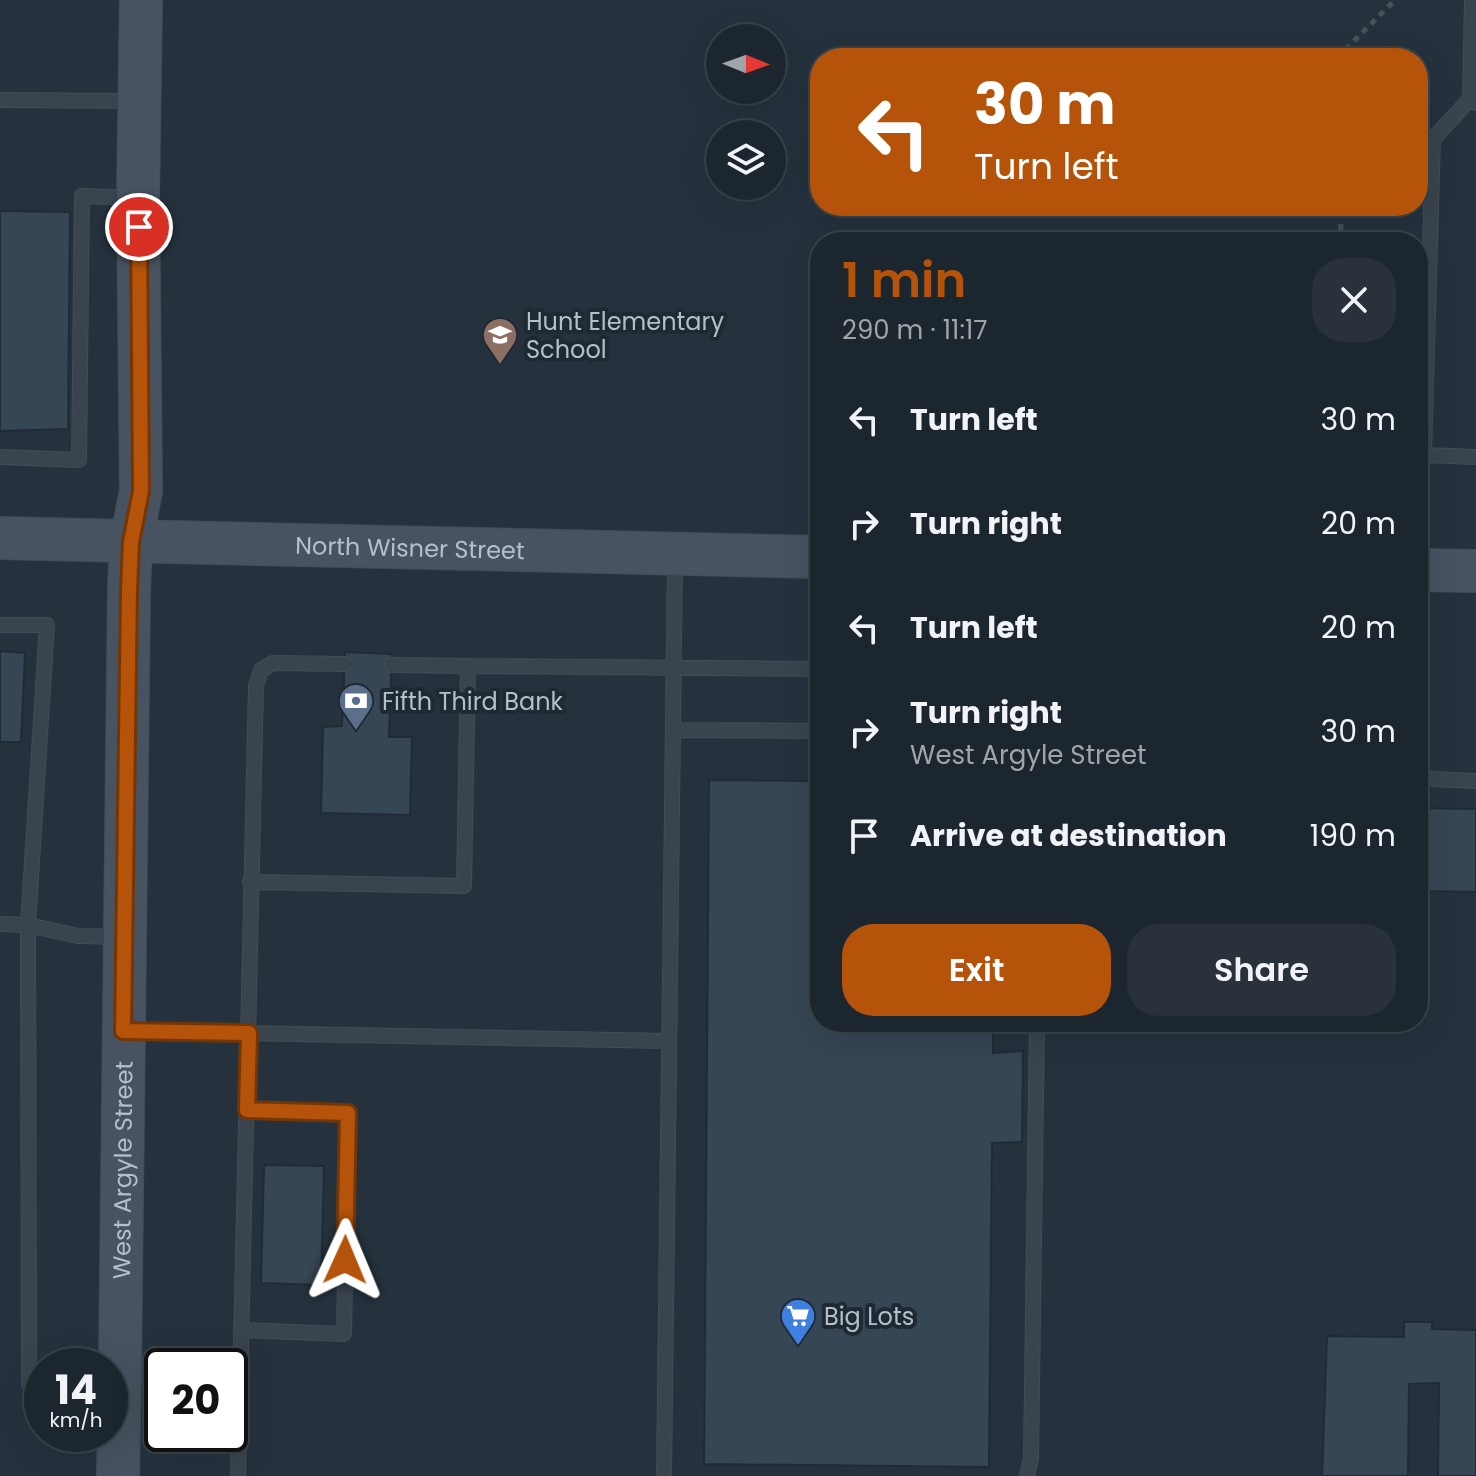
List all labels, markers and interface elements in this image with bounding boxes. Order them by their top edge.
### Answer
north arrow [706,24,786,104]
map controls [706,24,786,200]
text: 30 m [974,65,1116,144]
icon: left [842,80,946,184]
button: layers [706,120,786,200]
text: Turn left [974,141,1119,192]
pin [105,193,173,261]
icon: arrive [117,205,161,249]
text: 1 min [842,247,966,314]
button: close [1312,258,1396,342]
place label: Hunt Elementary School [526,305,724,366]
text: 290 m · 11:17 [842,312,987,348]
school or university icon: Hunt Elementary School [481,316,519,366]
icon: left [842,398,886,442]
text: Turn left [910,398,1038,441]
text: 30 m [1321,398,1396,441]
icon: right [842,502,886,546]
text: Turn right [910,502,1062,545]
text: 20 m [1321,502,1396,545]
street label: North Wisner Street [295,528,525,567]
icon: left [842,606,886,650]
text: Turn left [910,606,1038,649]
text: 20 m [1321,606,1396,649]
bank icon: Fifth Third Bank [337,682,375,732]
place label: Fifth Third Bank [382,685,564,718]
text: Turn right [910,691,1062,734]
icon: right [842,710,886,754]
text: 30 m [1321,710,1396,753]
text: West Argyle Street [910,737,1147,773]
icon: arrive [842,814,886,858]
text: Arrive at destination [910,814,1227,857]
text: 190 m [1310,814,1396,857]
button: Exit [842,924,1111,1016]
button: Share [1127,924,1396,1016]
street label: West Argyle Street [105,1061,140,1279]
position arrow [303,1218,387,1302]
supermarket icon: Big Lots [779,1297,817,1347]
place label: Big Lots [824,1300,914,1333]
speed limit sign: 20 [144,1348,248,1452]
text: 14 [55,1362,97,1418]
text: km/h [49,1406,103,1434]

